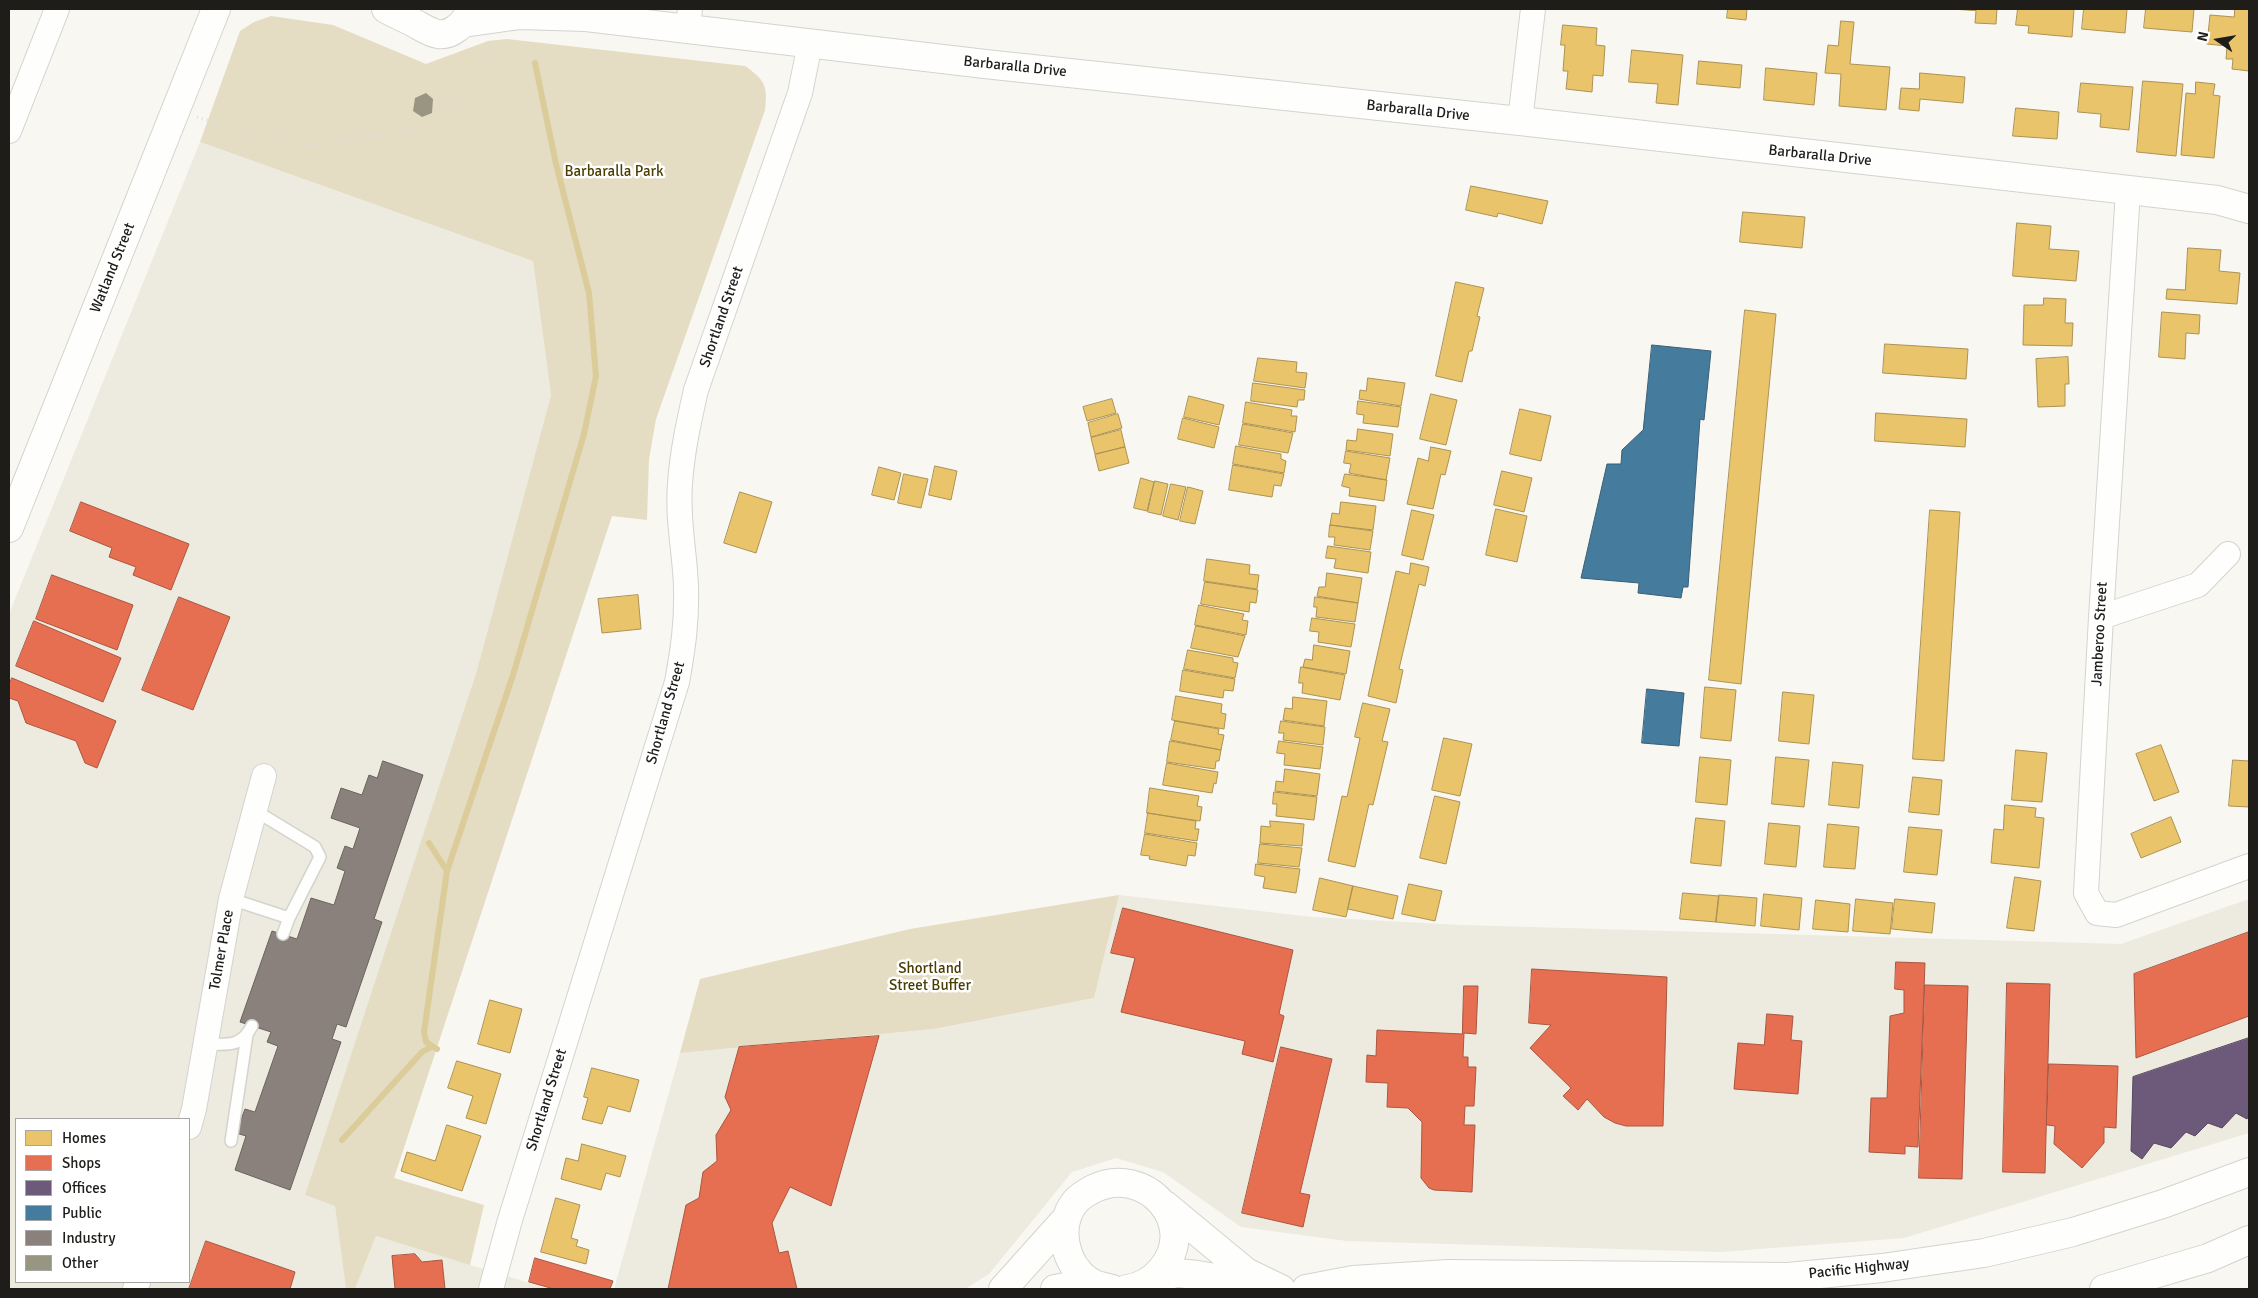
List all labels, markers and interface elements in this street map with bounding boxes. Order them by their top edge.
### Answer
north arrow [2193,15,2243,65]
text: N [2194,30,2212,43]
street label: Barbaralla Drive [962,53,1068,81]
street label: Barbaralla Drive [1365,97,1471,125]
street label: Barbaralla Drive [1767,142,1873,170]
park label: Barbaralla Park [564,163,664,181]
street label: Watland Street [87,220,139,316]
street label: Shortland Street [696,264,748,370]
street label: Jamberoo Street [2088,581,2112,687]
street label: Shortland Street [643,660,689,766]
street label: Tolmer Place [206,908,238,992]
park label: Shortland Street Buffer [889,960,971,995]
street label: Shortland Street [523,1047,571,1153]
legend [15,1118,190,1283]
text: Homes [62,1129,106,1147]
text: Shops [62,1154,101,1172]
text: Offices [62,1179,106,1197]
text: Public [62,1204,102,1222]
text: Industry [62,1229,115,1247]
text: Other [62,1254,98,1272]
street label: Pacific Highway [1808,1255,1910,1283]

